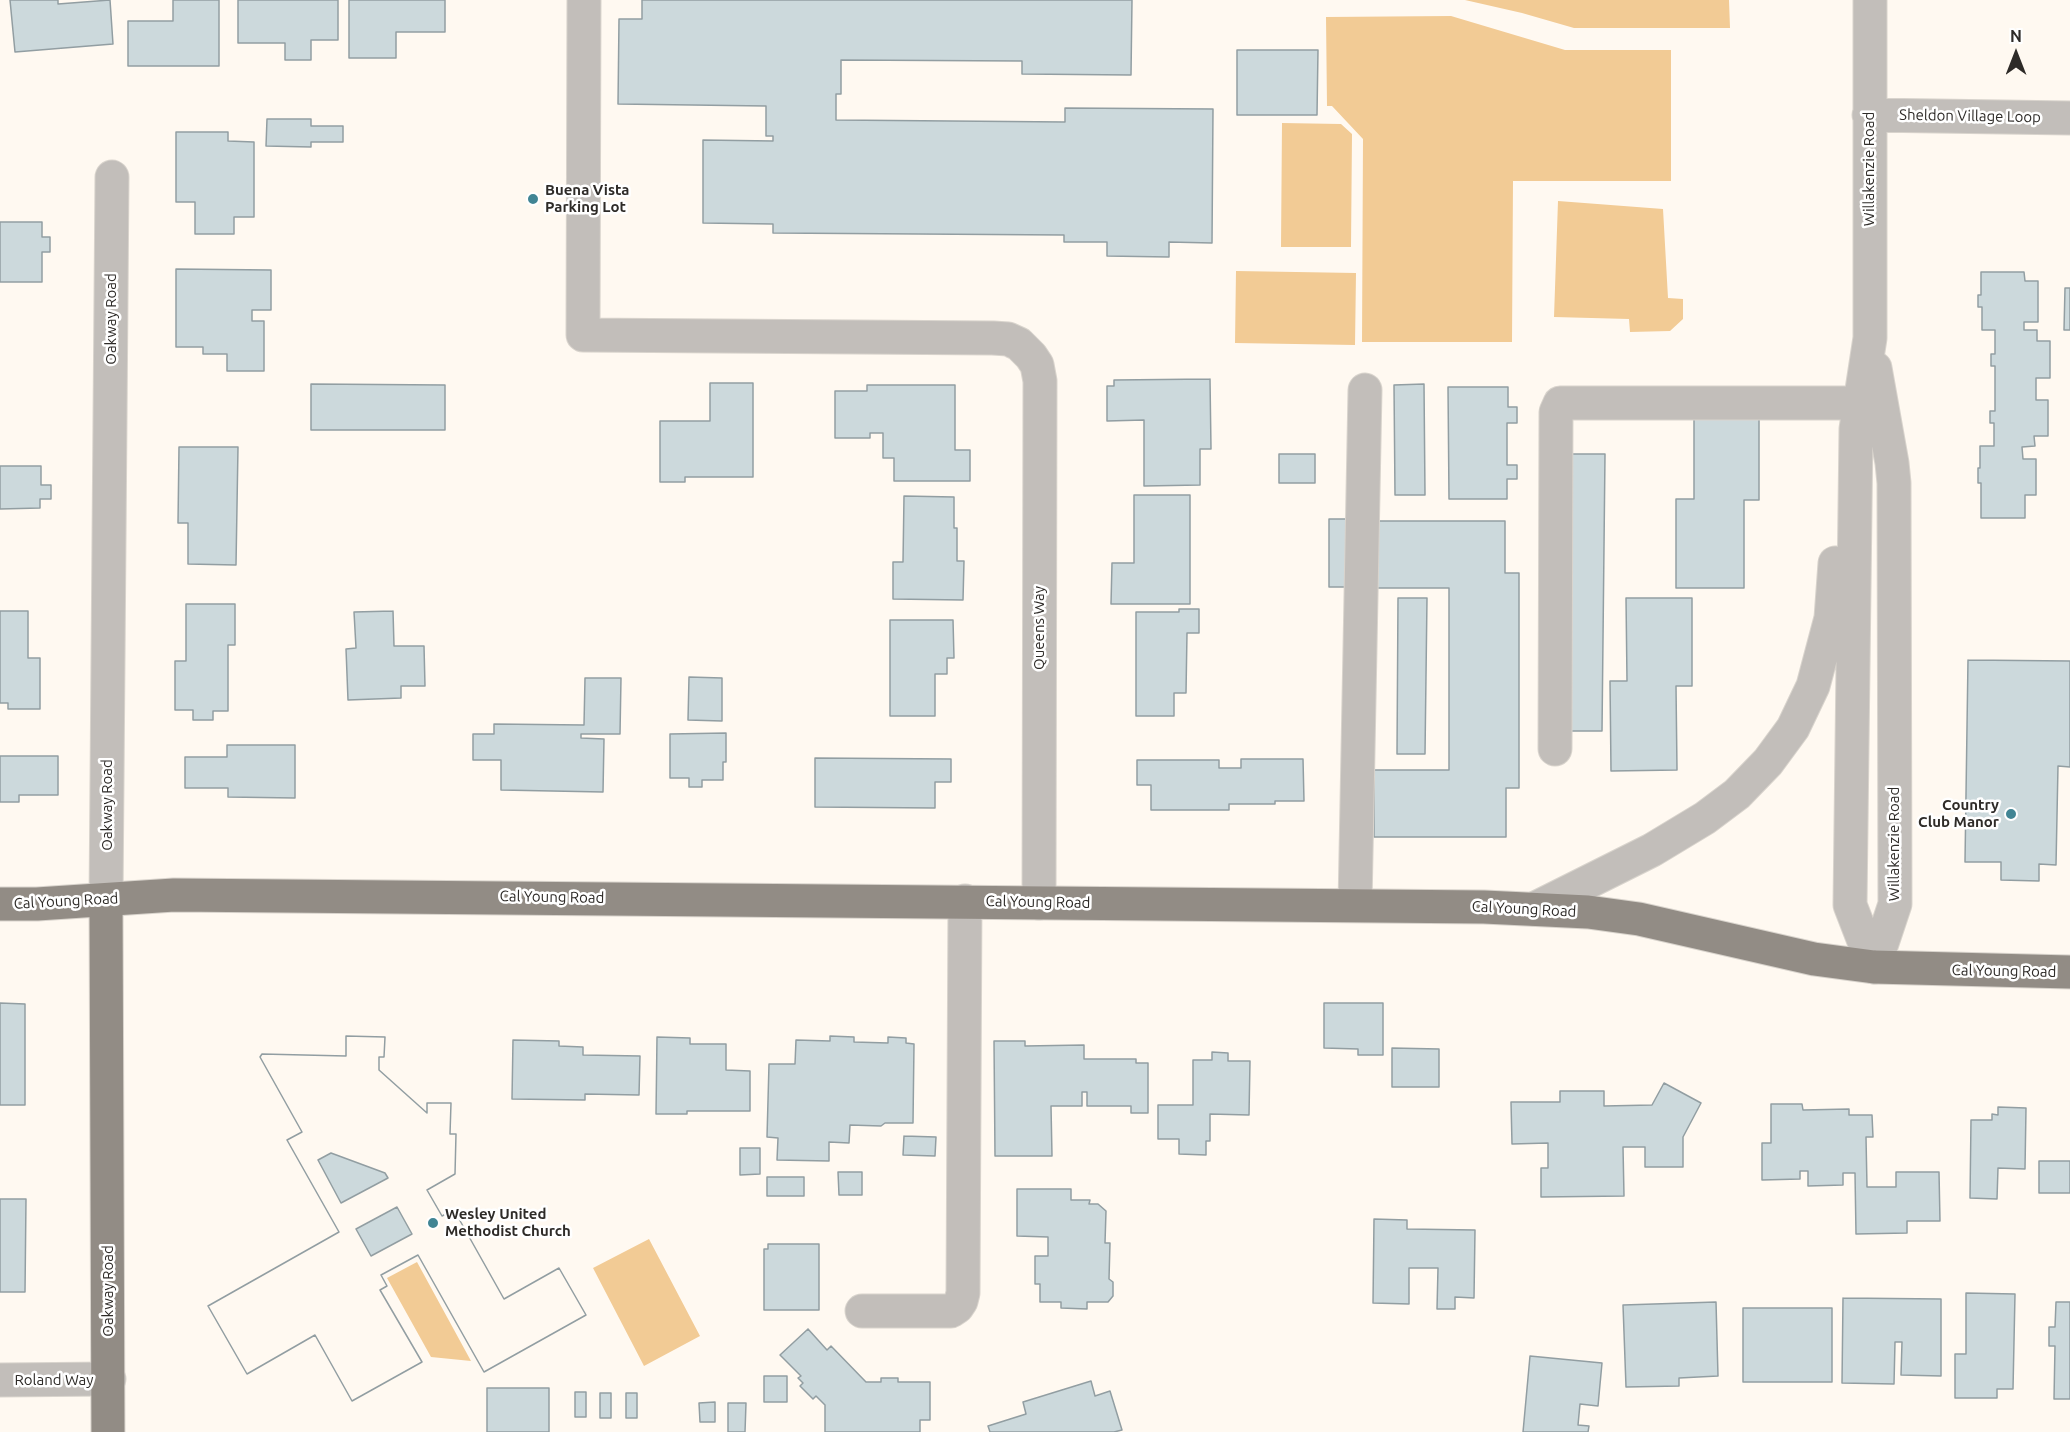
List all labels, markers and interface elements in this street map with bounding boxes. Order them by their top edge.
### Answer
north arrow [1986,24,2046,84]
text: N [2010,27,2022,45]
street label: Sheldon Village Loop [1899,106,2041,126]
street label: Willakenzie Road [1860,112,1878,226]
place label: Buena Vista Parking Lot [545,181,629,216]
marker: Buena Vista Parking Lot [526,192,540,206]
street label: Oakway Road [102,273,120,365]
street label: Queens Way [1030,586,1048,670]
street label: Oakway Road [98,759,116,851]
street label: Willakenzie Road [1885,787,1903,901]
place label: Country Club Manor [1918,796,1999,831]
marker: Country Club Manor [2004,807,2018,821]
street label: Cal Young Road [499,887,605,907]
street label: Cal Young Road [13,889,119,913]
street label: Cal Young Road [985,892,1091,912]
street label: Cal Young Road [1471,897,1577,921]
street label: Cal Young Road [1951,961,2057,981]
place label: Wesley United Methodist Church [445,1205,571,1240]
marker: Wesley United Methodist Church [426,1216,440,1230]
street label: Oakway Road [99,1245,117,1337]
street label: Roland Way [14,1371,94,1389]

